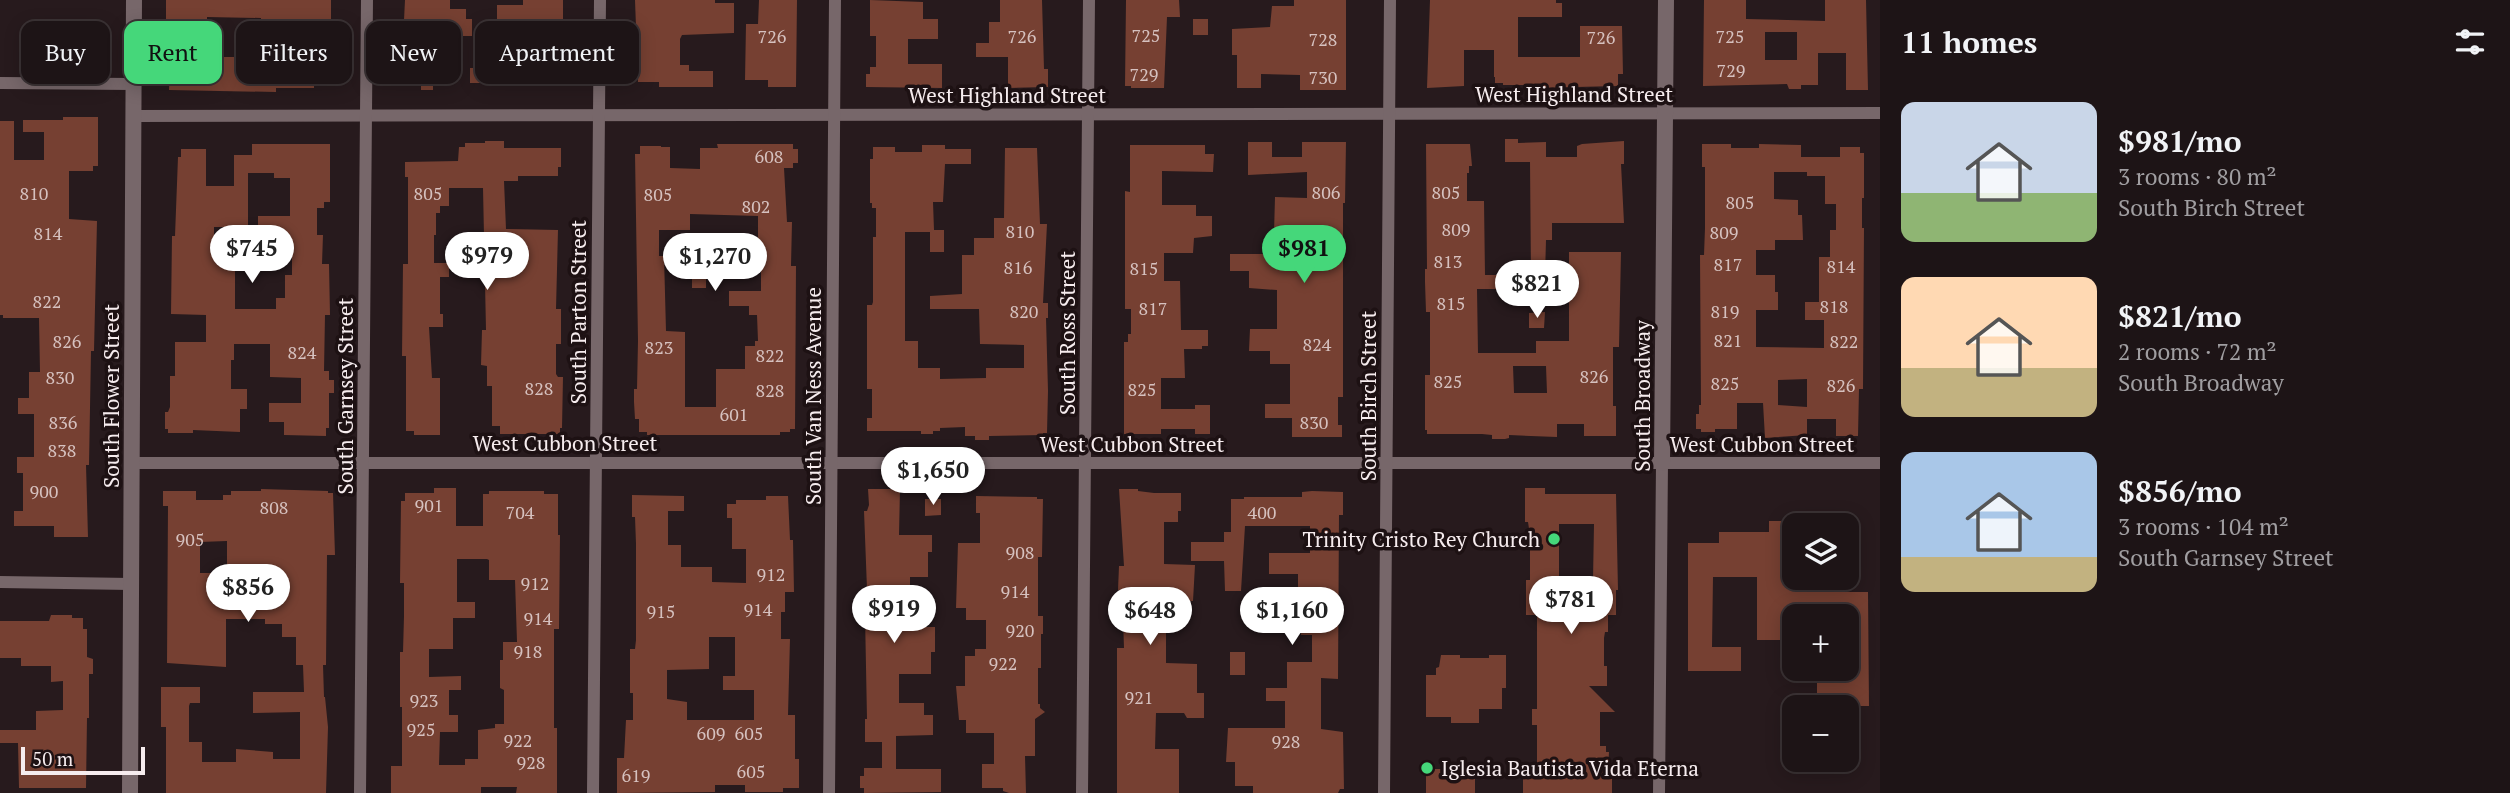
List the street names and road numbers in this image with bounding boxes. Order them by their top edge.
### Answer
street label: West Highland Street [1475,80,1673,108]
street label: West Highland Street [908,81,1106,109]
street label: South Parton Street [564,220,592,404]
street label: South Ross Street [1053,251,1081,415]
street label: South Van Ness Avenue [799,287,827,505]
street label: South Garnsey Street [331,297,359,494]
street label: South Flower Street [97,304,125,488]
street label: South Birch Street [1354,310,1382,481]
street label: South Broadway [1628,320,1656,472]
street label: West Cubbon Street [473,429,657,457]
street label: West Cubbon Street [1040,430,1224,458]
street label: West Cubbon Street [1670,430,1854,458]

